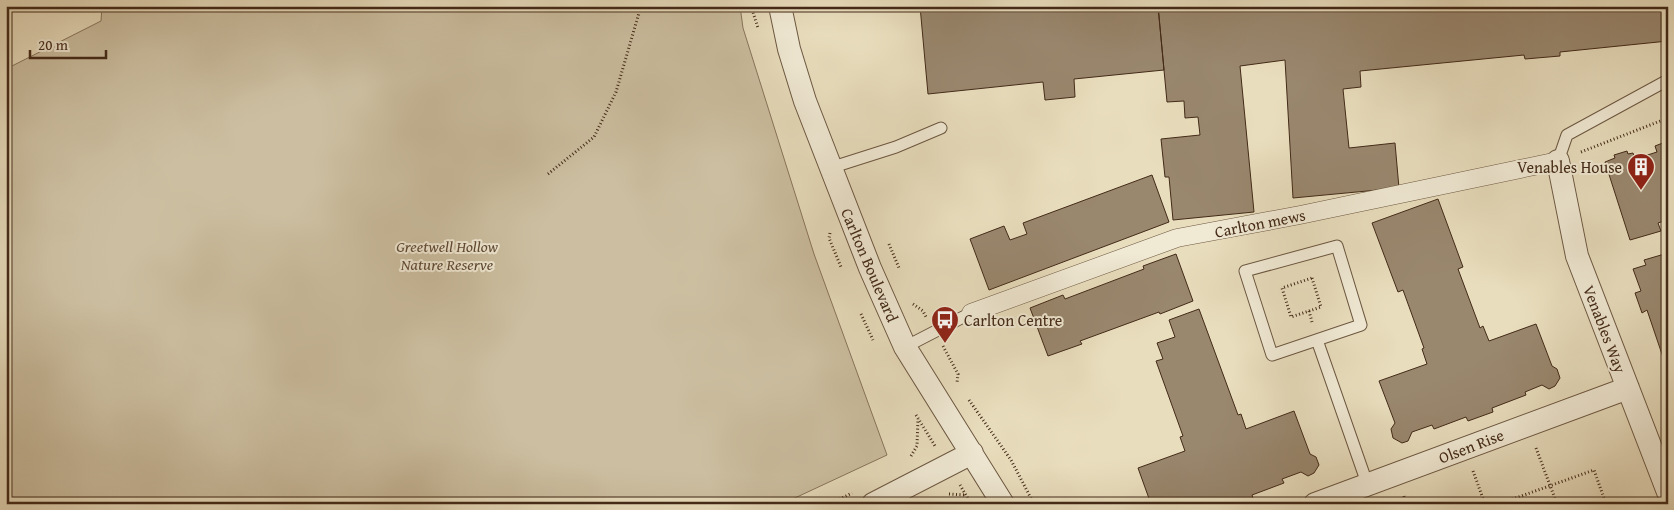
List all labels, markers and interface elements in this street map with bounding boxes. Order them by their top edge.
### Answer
scale bar [30,28,106,60]
text: 20 m [38,34,69,55]
building icon: Venables House [1626,152,1656,191]
place label: Venables House [1517,155,1622,179]
street label: Carlton mews [1213,202,1307,244]
street label: Carlton Boulevard [835,204,905,326]
park label: Greetwell Hollow Nature Reserve [396,234,498,276]
street label: Venables Way [1577,282,1633,376]
bus stop icon: Carlton Centre [930,305,960,344]
place label: Carlton Centre [964,308,1062,332]
street label: Olsen Rise [1435,423,1507,469]

